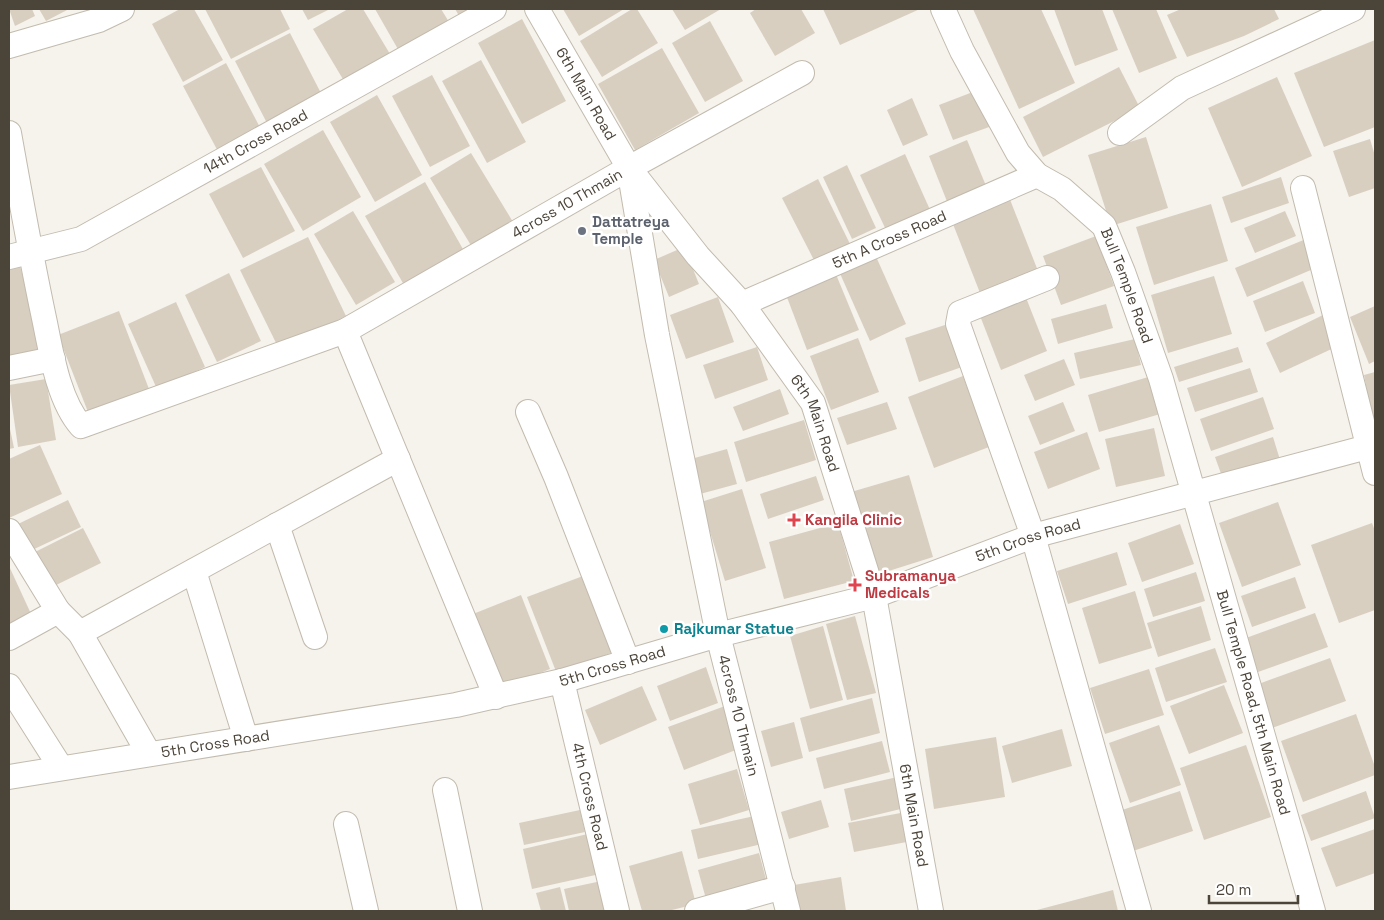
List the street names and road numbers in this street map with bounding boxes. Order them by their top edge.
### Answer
street label: 6th Main Road [552,44,621,144]
street label: 14th Cross Road [200,105,311,178]
street label: 4cross 10 Thmain [508,164,626,242]
street label: 5th A Cross Road [829,206,949,272]
street label: Bull Temple Road [1097,225,1158,346]
street label: 6th Main Road [787,371,844,474]
street label: 5th Cross Road [973,514,1083,566]
street label: Bull Temple Road, 5th Main Road [1213,588,1295,817]
street label: 5th Cross Road [557,641,668,690]
street label: 4cross 10 Thmain [714,653,763,778]
street label: 5th Cross Road [160,725,271,761]
street label: 4th Cross Road [568,741,612,852]
street label: 6th Main Road [896,762,933,869]

